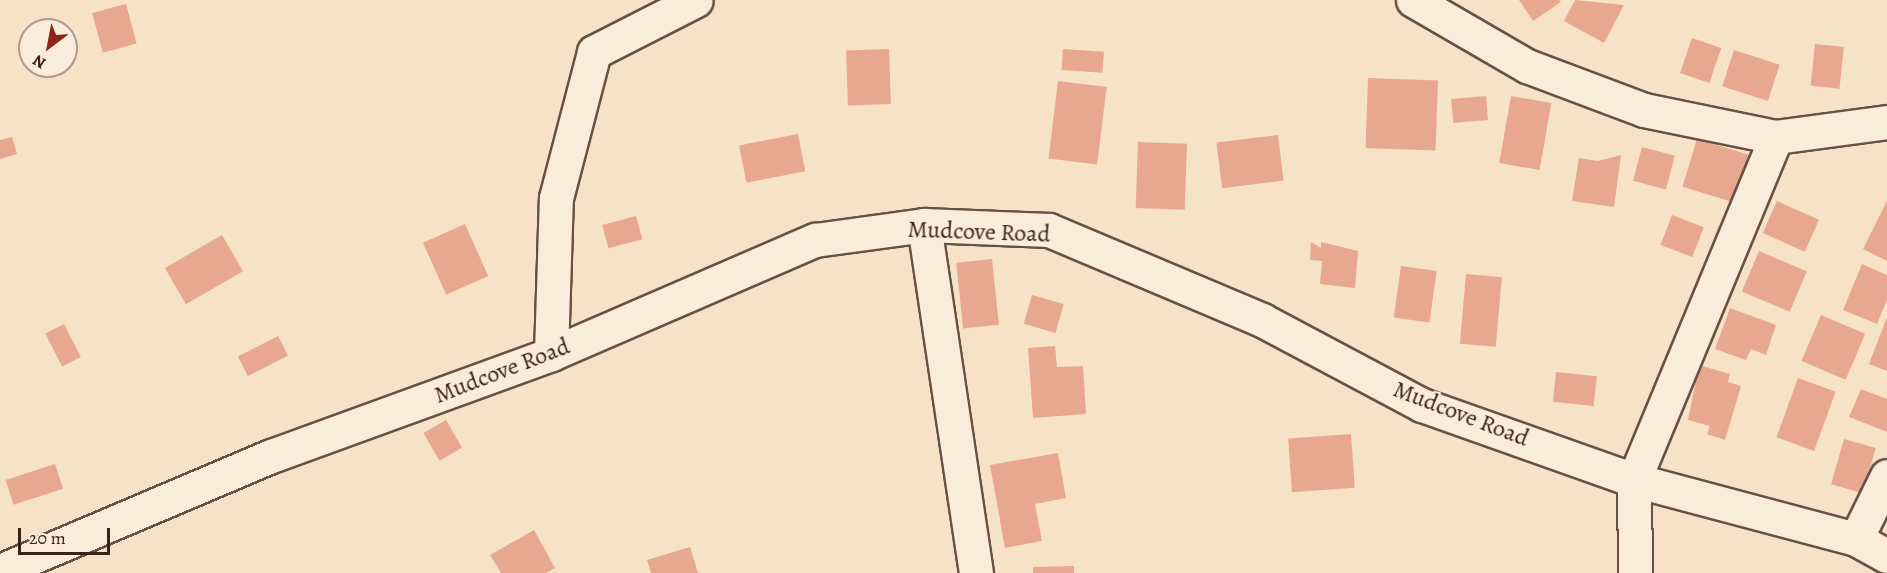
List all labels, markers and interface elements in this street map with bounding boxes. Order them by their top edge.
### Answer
north arrow [18,18,78,78]
text: N [29,49,50,74]
street label: Mudcove Road [907,215,1051,249]
street label: Mudcove Road [430,332,574,410]
street label: Mudcove Road [1389,375,1533,453]
scale bar [21,516,112,554]
text: 20 m [29,526,66,550]

